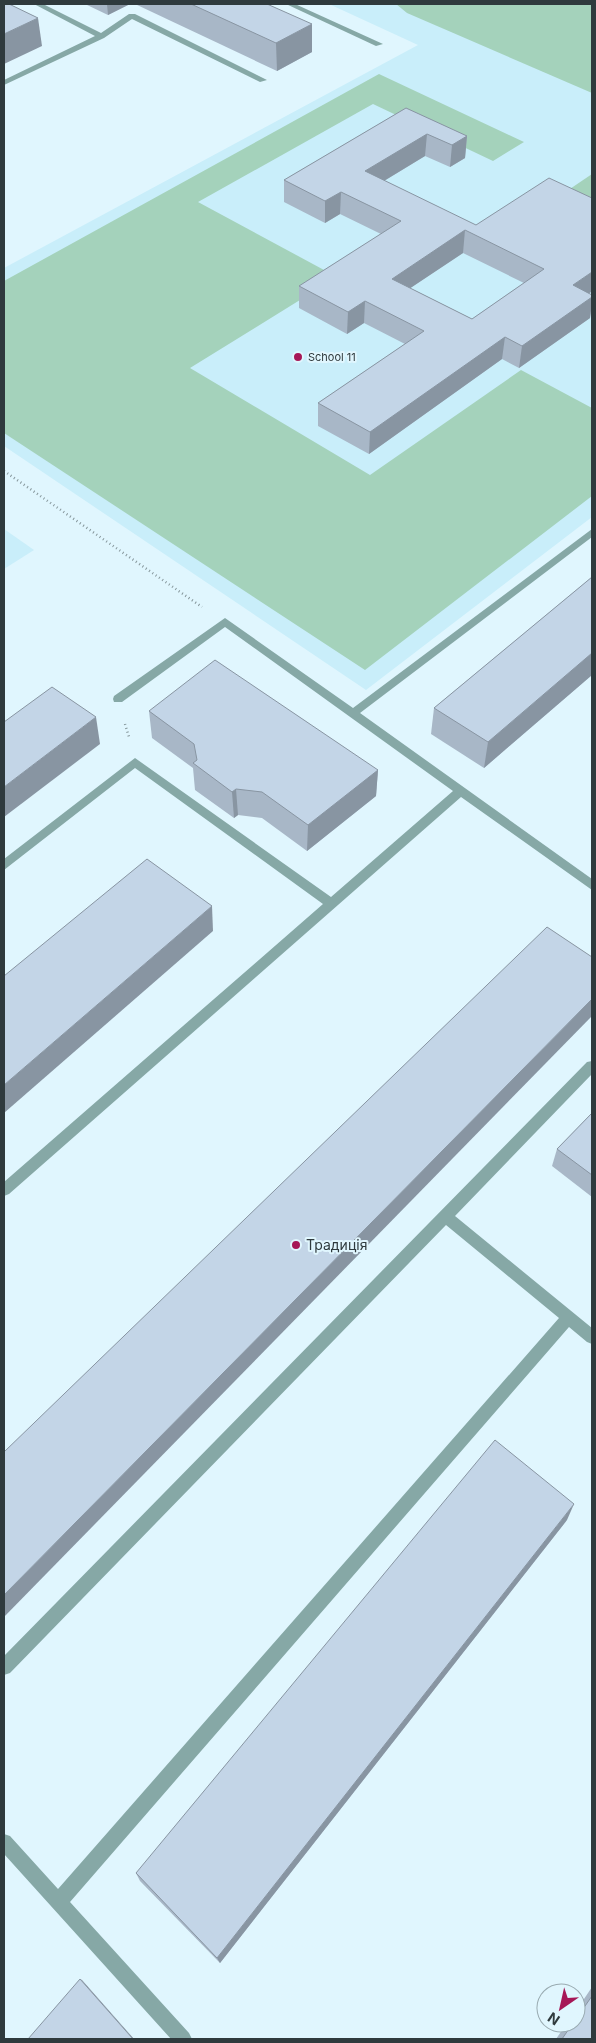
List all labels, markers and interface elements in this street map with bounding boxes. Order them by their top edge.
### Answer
place label: School 11 [308,350,356,364]
marker: School 11 [292,351,304,363]
place label: Традиція [306,1236,367,1253]
marker: Традиція [290,1239,302,1251]
north arrow [536,1983,586,2033]
text: N [544,2009,563,2029]

